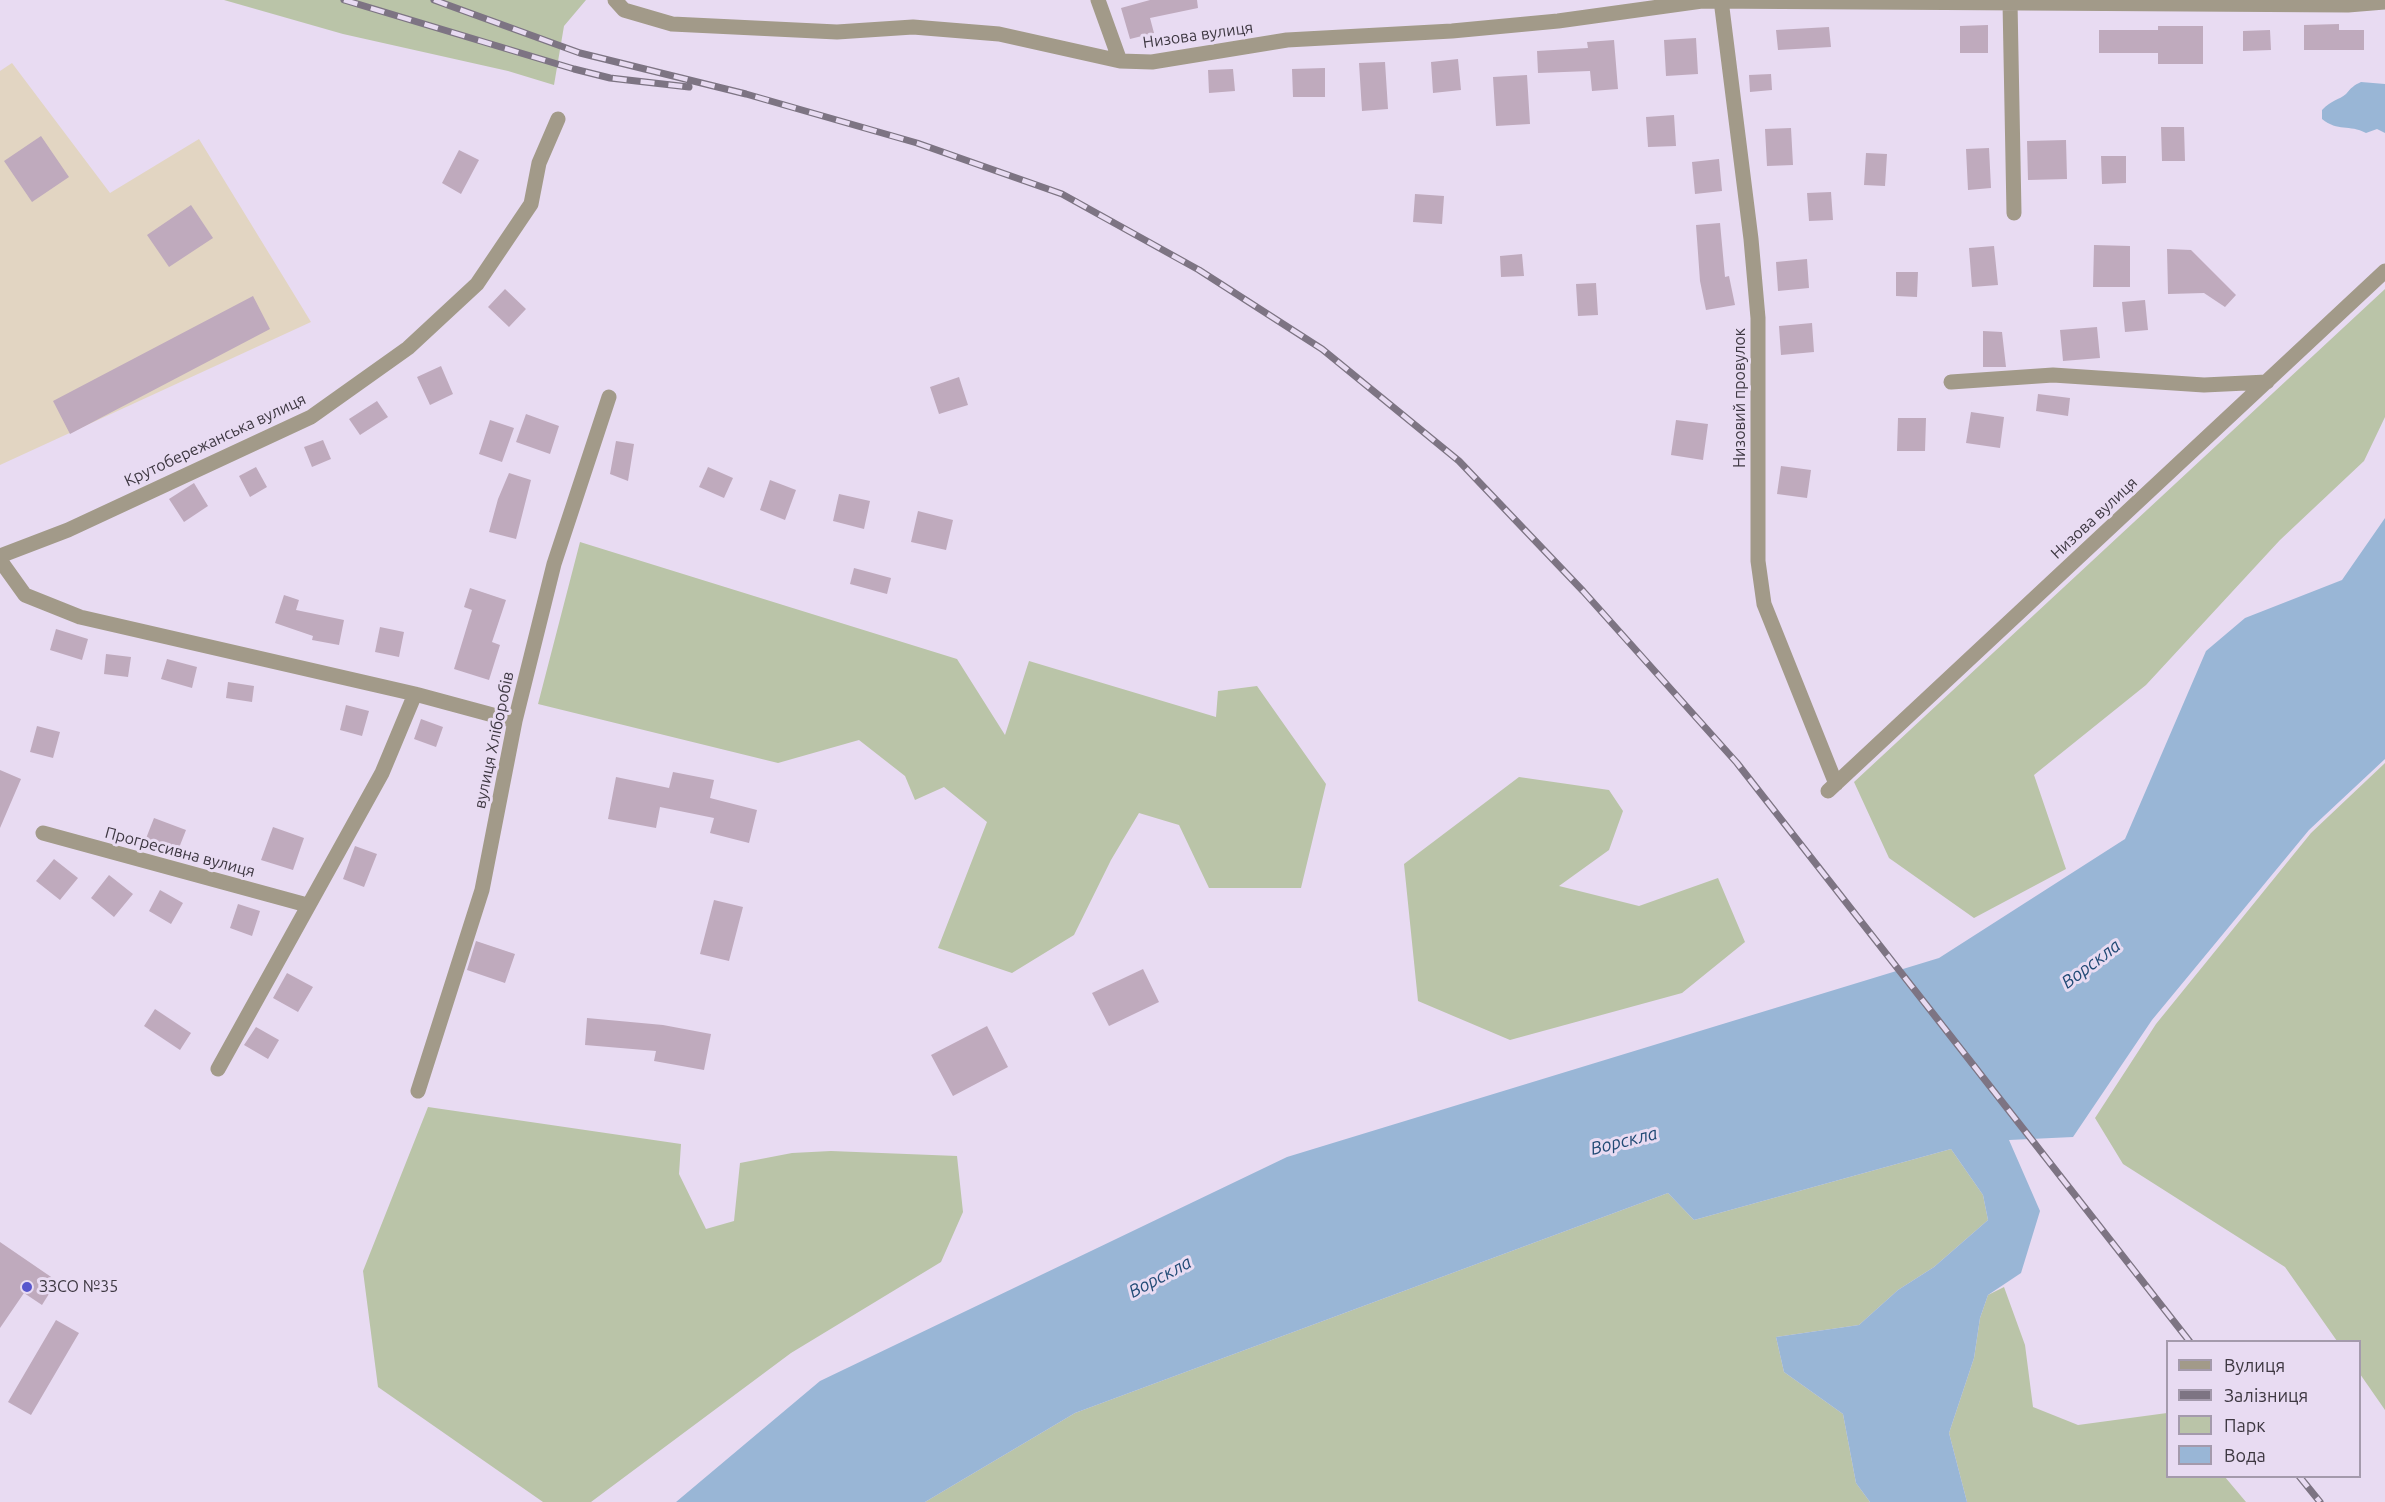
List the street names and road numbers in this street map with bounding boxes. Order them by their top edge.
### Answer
street label: Низова вулиця [1142,18,1254,52]
street label: Низовий провулок [1730,328,1750,468]
street label: Крутобережанська вулиця [121,389,309,491]
street label: Низова вулиця [2047,473,2141,563]
street label: вулиця Хліборобів [470,670,518,810]
street label: Прогресивна вулиця [103,823,257,881]

